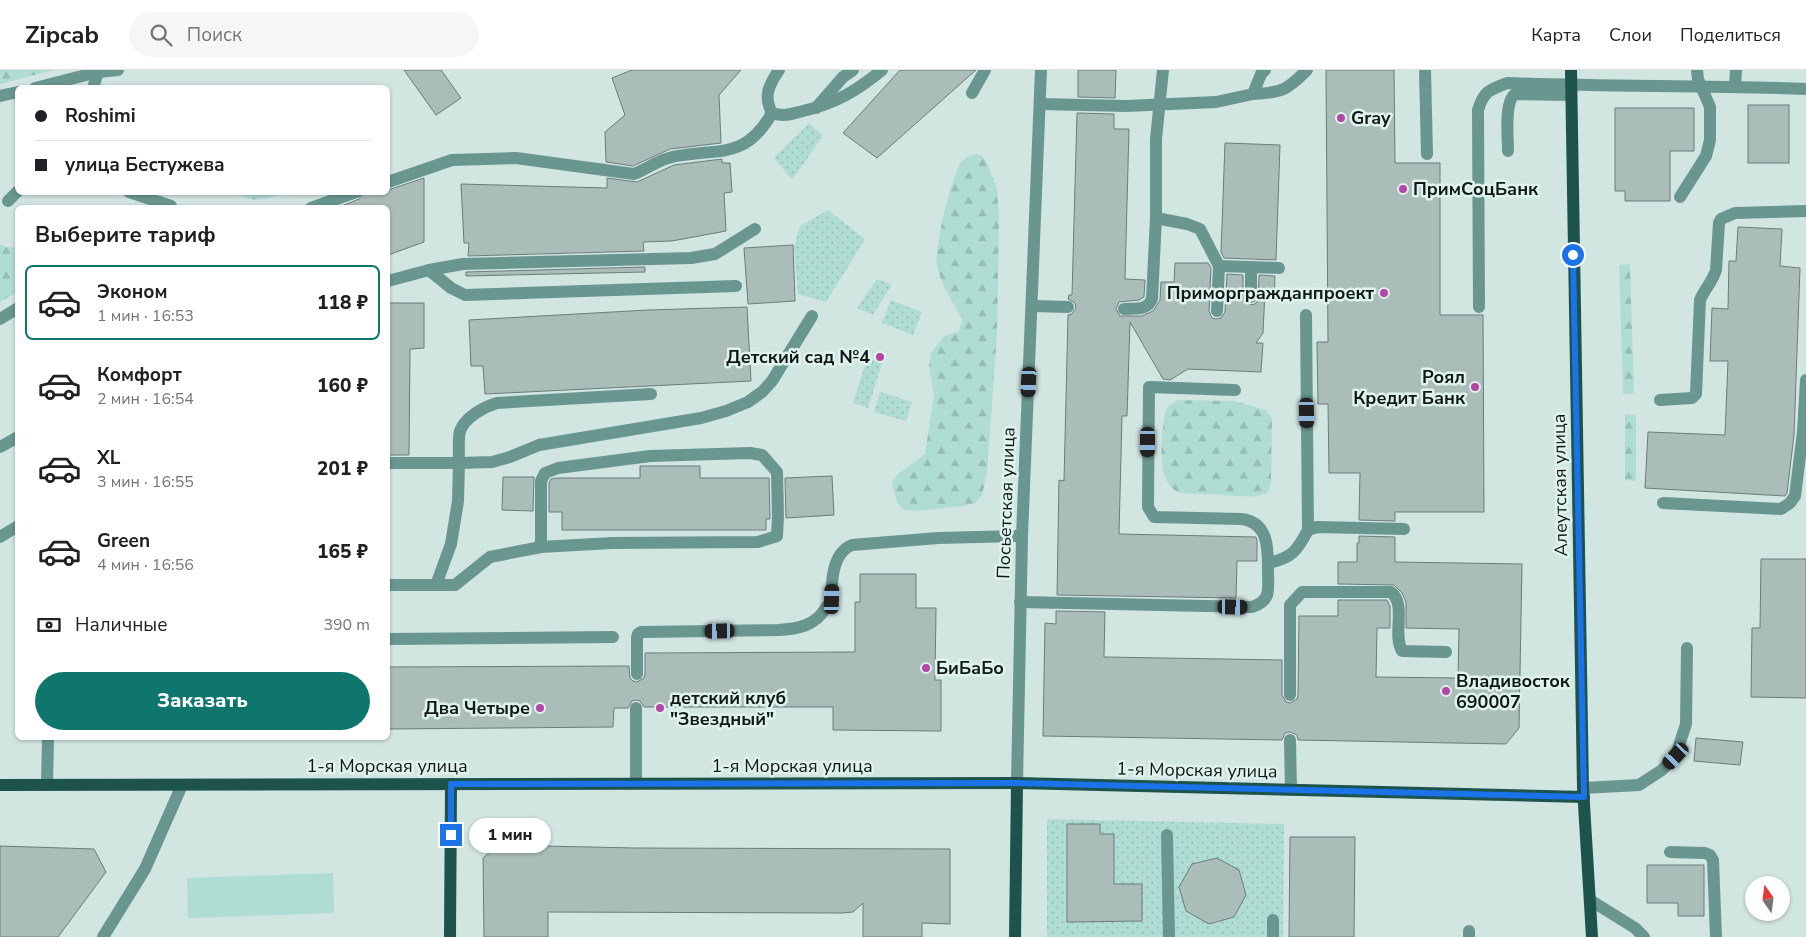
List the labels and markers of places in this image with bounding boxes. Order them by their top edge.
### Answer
place label: Gray [1351,106,1391,130]
marker: Gray [1335,112,1347,124]
place label: ПримСоцБанк [1413,177,1539,201]
marker: ПримСоцБанк [1397,183,1409,195]
place label: Приморгражданпроект [1167,281,1374,305]
marker: Приморгражданпроект [1378,287,1390,299]
place label: Детский сад №4 [726,345,870,369]
marker: Детский сад №4 [874,351,886,363]
place label: Роял Кредит Банк [1353,365,1466,410]
marker: Роял Кредит Банк [1469,381,1481,393]
place label: БиБаБо [936,656,1004,680]
marker: БиБаБо [920,662,932,674]
place label: Владивосток 690007 [1456,669,1571,714]
marker: Владивосток 690007 [1440,685,1452,697]
place label: детский клуб "Звездный" [670,686,786,731]
place label: Два Четыре [424,696,530,720]
marker: Два Четыре [534,702,546,714]
marker: детский клуб "Звездный" [654,702,666,714]

